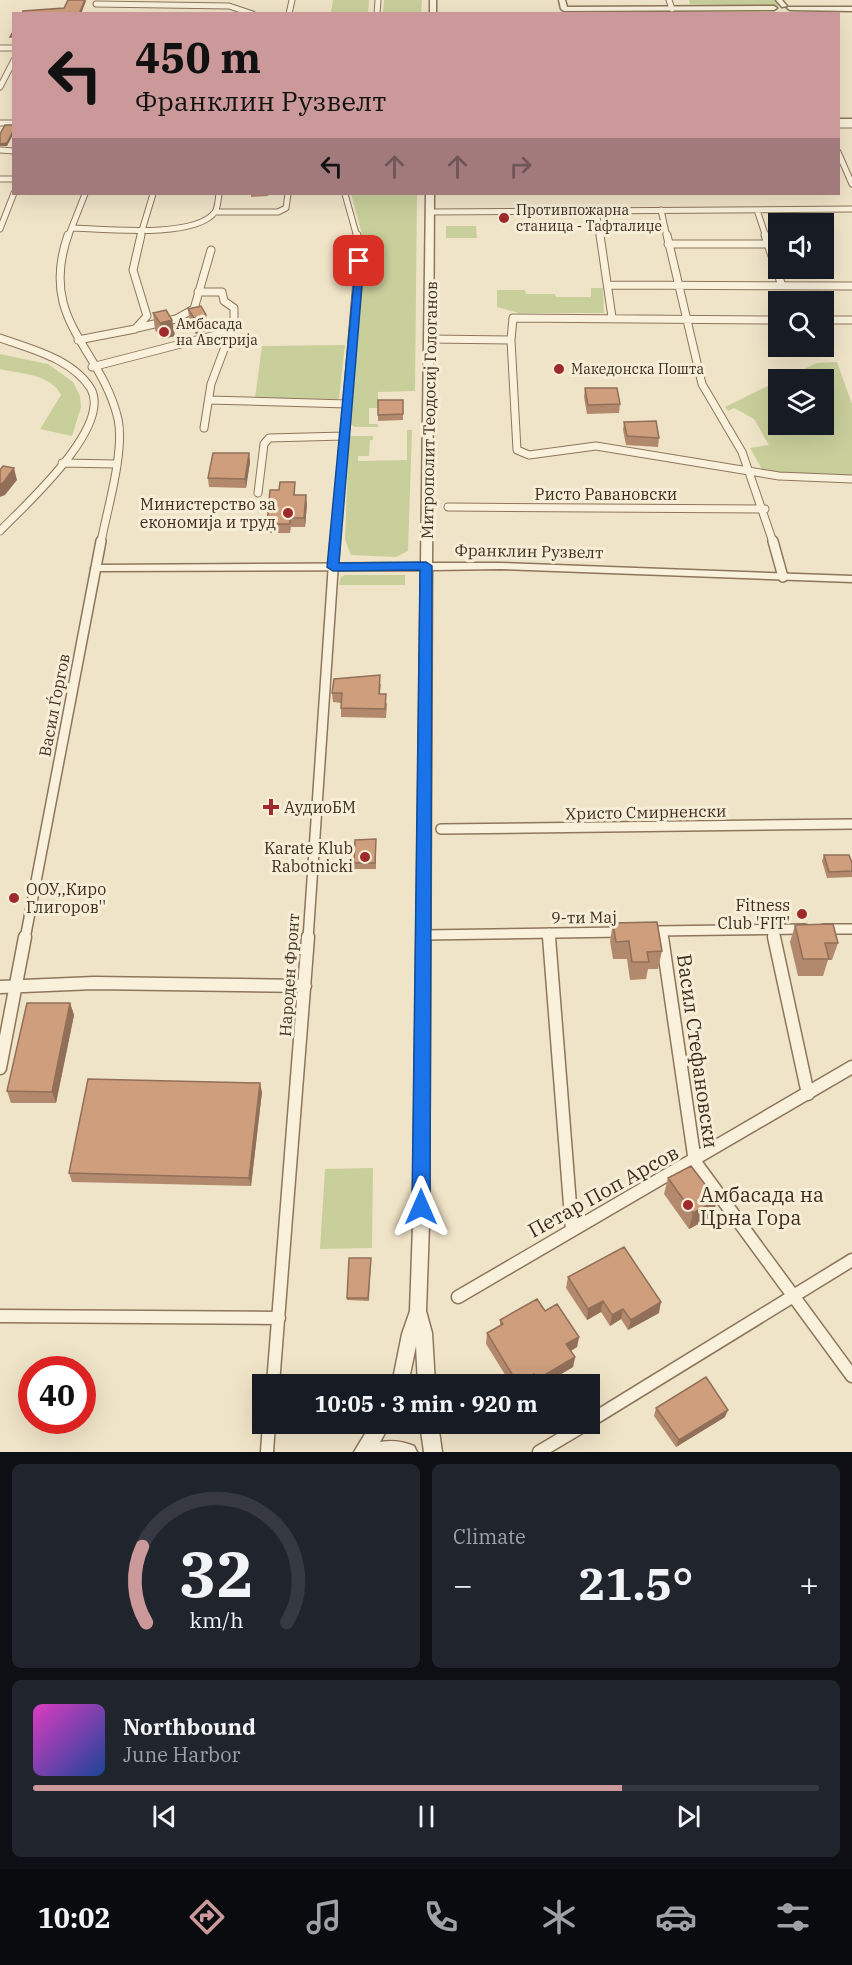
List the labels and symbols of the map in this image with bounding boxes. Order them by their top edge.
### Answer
place label: Противпожарна станица - Тафталиџе [516,201,662,235]
marker: Противпожарна станица - Тафталиџе [497,211,511,225]
pin [333,235,384,286]
street label: Митрополит Теодосиј Гологанов [417,281,441,539]
place label: Амбасада на Австрија [176,315,258,349]
marker: Амбасада на Австрија [157,325,171,339]
place label: Македонска Пошта [571,360,704,378]
marker: Македонска Пошта [552,362,566,376]
street label: Ристо Равановски [535,484,677,504]
place label: Министерство за економија и труд [140,494,276,532]
marker: Министерство за економија и труд [281,506,295,520]
street label: Франклин Рузвелт [454,540,604,562]
street label: Васил Ѓоргов [33,652,74,758]
place label: АудиоБМ [284,797,356,817]
marker: АудиоБМ [262,798,280,816]
street label: Христо Смирненски [565,801,727,823]
place label: Karate Klub Rabotnicki [264,838,353,876]
marker: Karate Klub Rabotnicki [358,850,372,864]
place label: ООУ,,Киро Глигоров'' [26,879,106,917]
marker: ООУ,,Киро Глигоров'' [7,891,21,905]
place label: Fitness Club 'FIT' [717,895,790,933]
street label: 9-ти Мај [551,906,617,928]
marker: Fitness Club 'FIT' [795,907,809,921]
street label: Народен Фронт [275,913,303,1037]
street label: Васил Стефановски [671,952,725,1150]
street label: Петар Поп Арсов [523,1138,683,1244]
position arrow [389,1175,453,1239]
place label: Амбасада на Црна Гора [700,1181,824,1231]
marker: Амбасада на Црна Гора [681,1198,695,1212]
speed limit sign: 40 [18,1356,96,1434]

